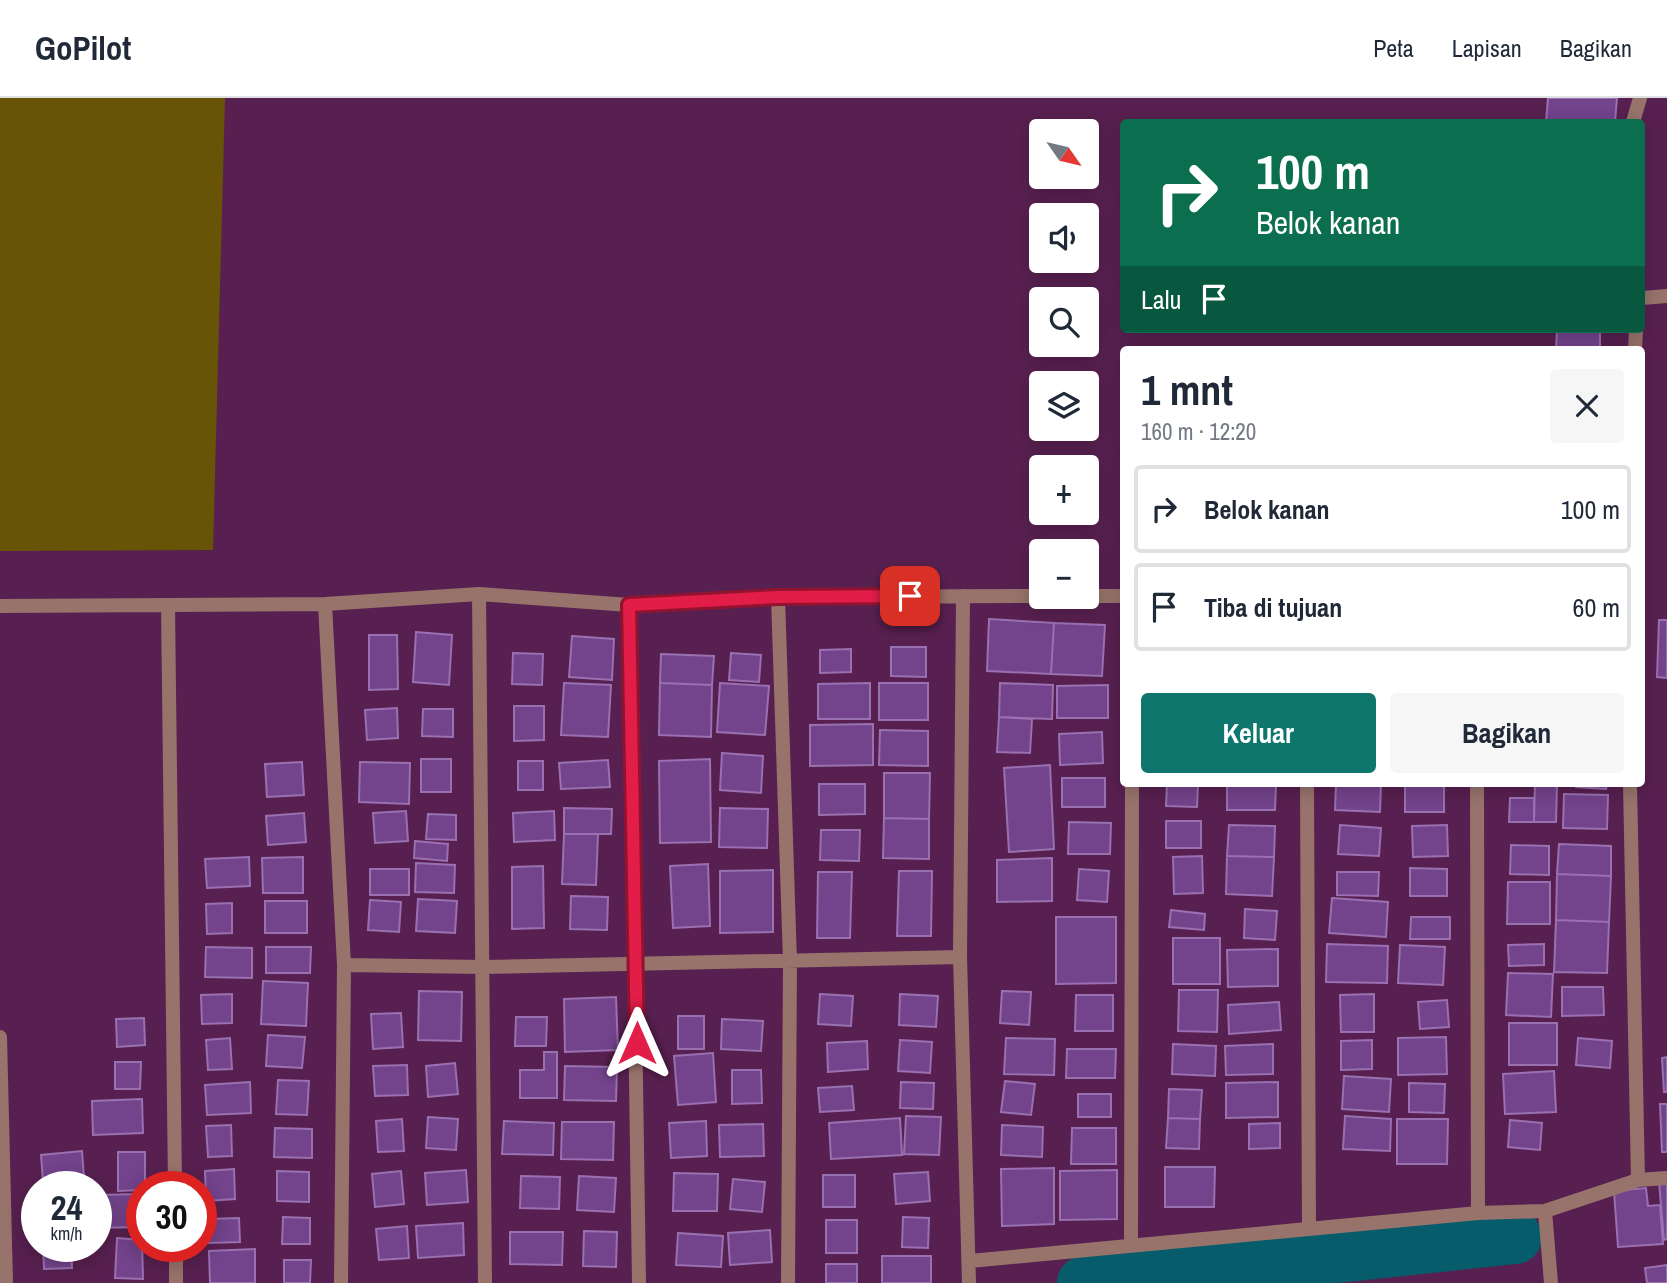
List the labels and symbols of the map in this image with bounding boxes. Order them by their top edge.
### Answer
north arrow [1029,119,1099,189]
pin [880,566,940,626]
position arrow [600,1006,674,1080]
speed limit sign: 30 [126,1171,217,1262]

